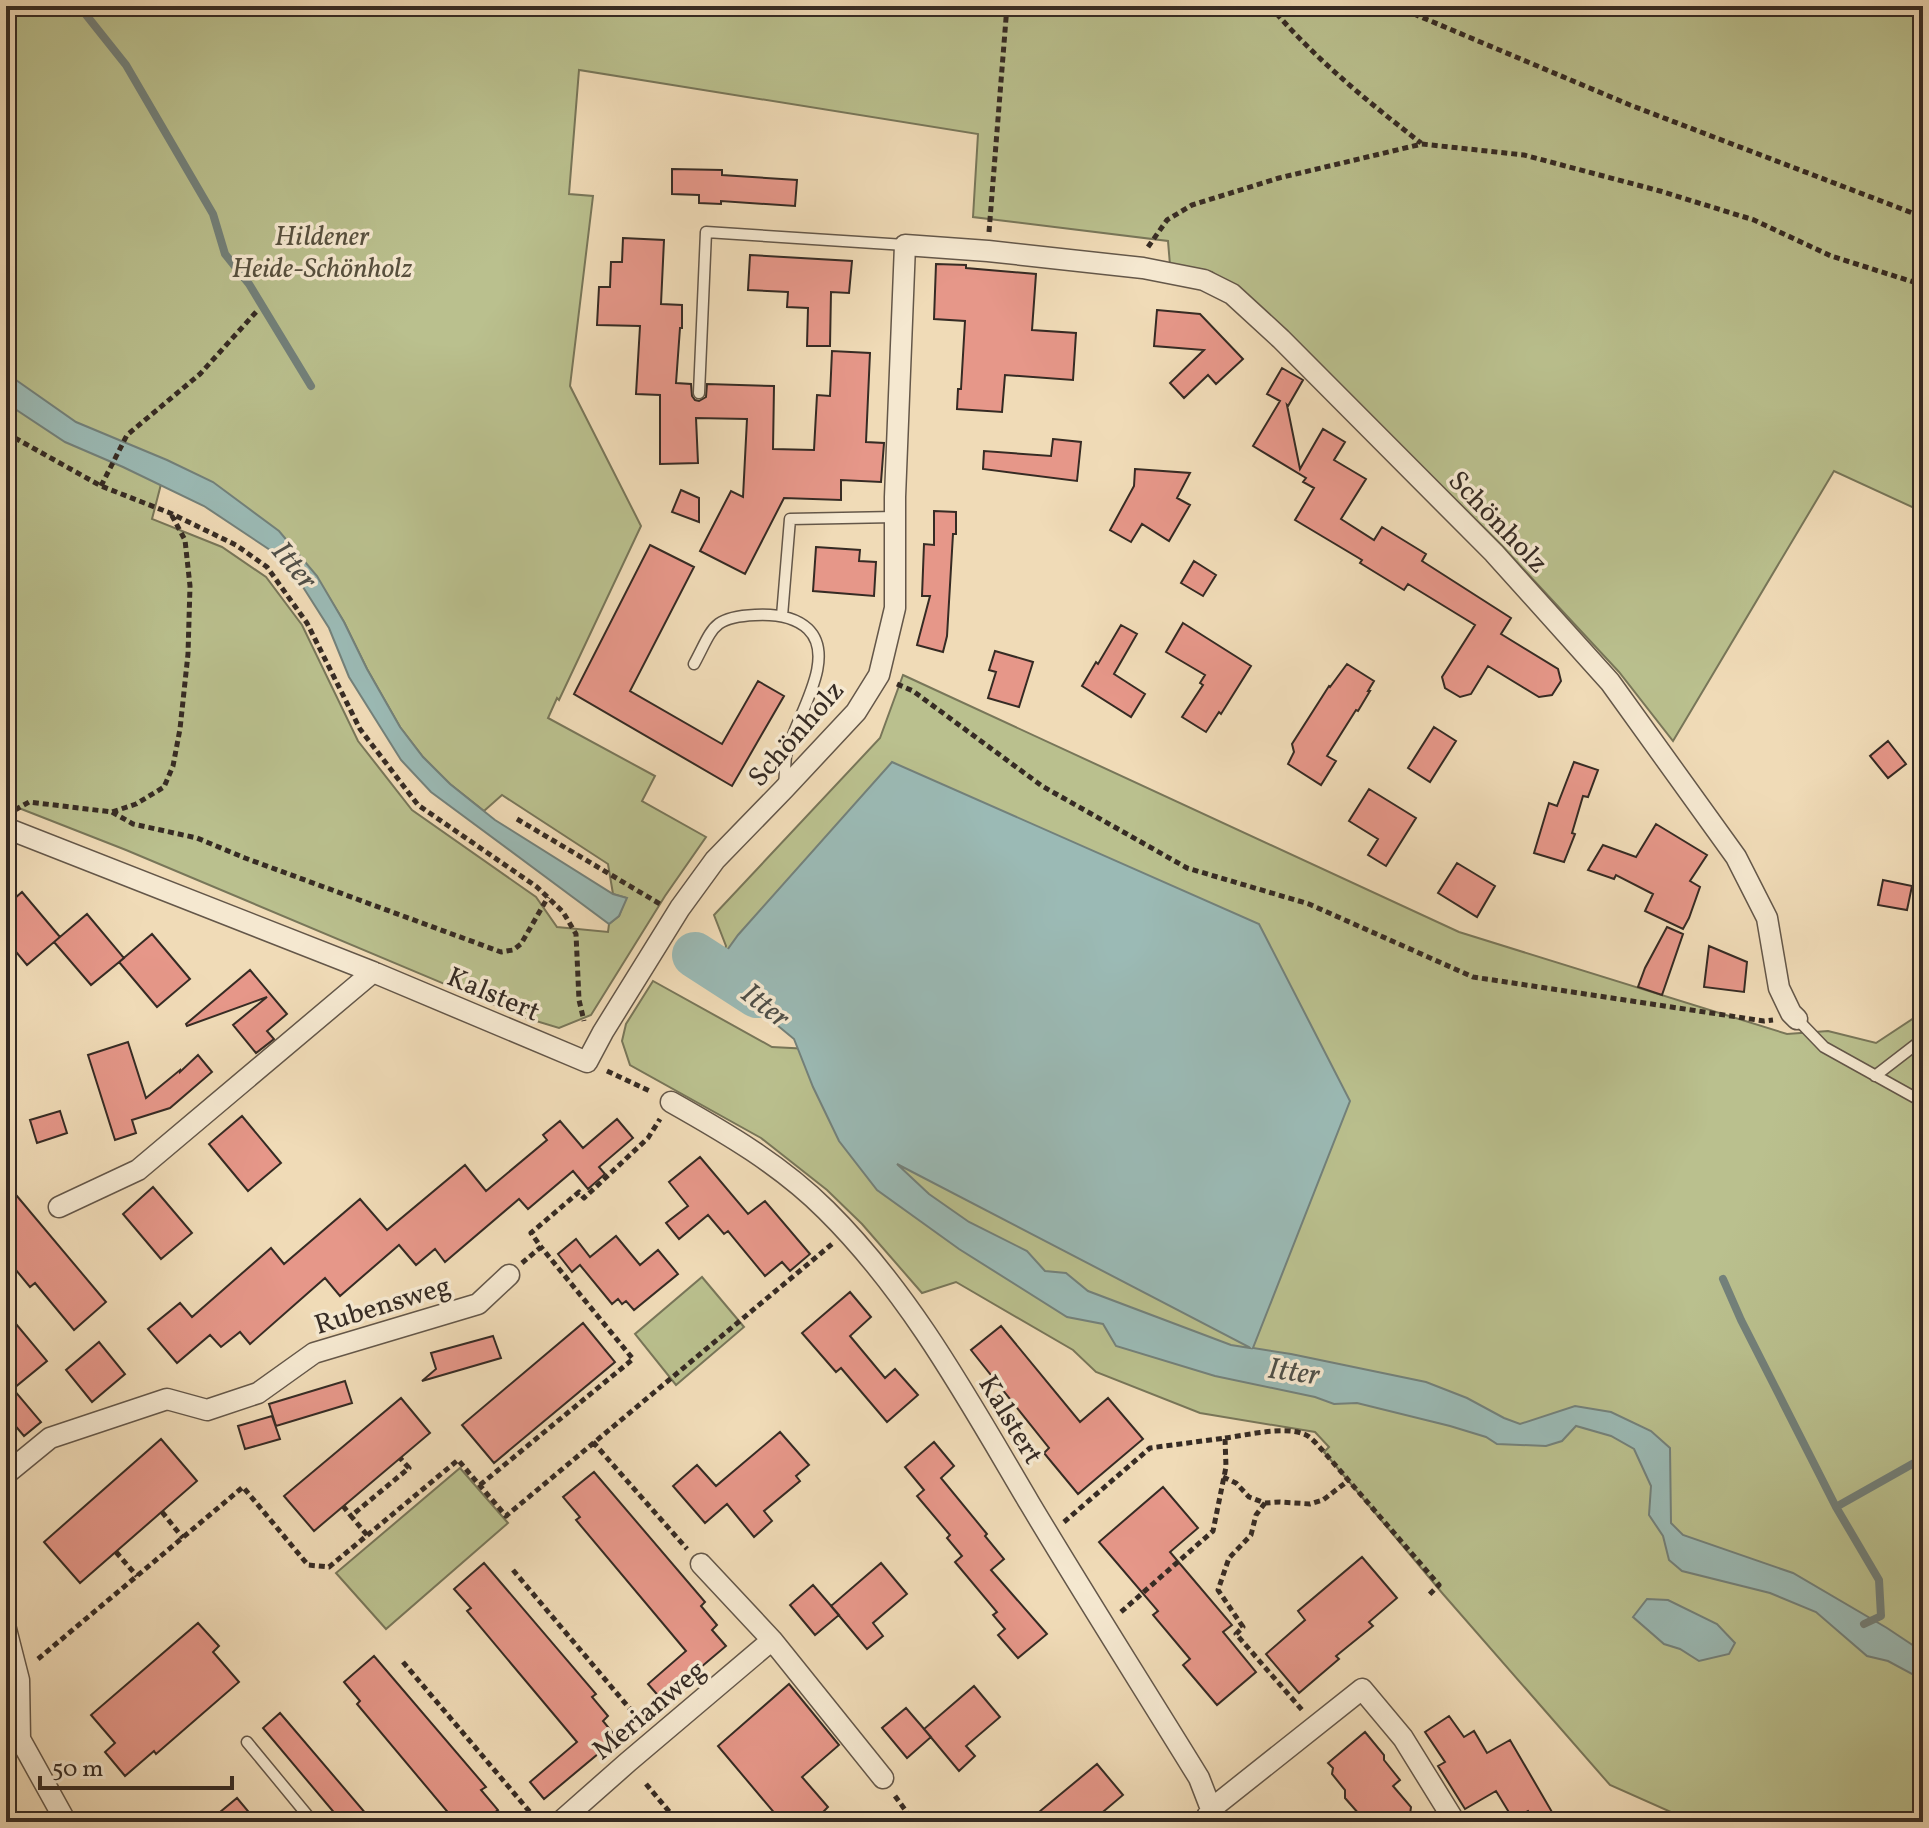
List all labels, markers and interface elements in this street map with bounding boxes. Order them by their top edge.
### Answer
park label: Hildener Heide-Schönholz [232,218,412,289]
street label: Schönholz [1438,463,1556,583]
water label: Itter [261,533,327,600]
street label: Schönholz [740,673,854,796]
street label: Kalstert [440,958,546,1032]
water label: Itter [731,974,799,1040]
street label: Rubensweg [310,1267,456,1346]
water label: Itter [1265,1349,1323,1398]
street label: Kalstert [968,1368,1052,1472]
street label: Merianweg [584,1652,715,1770]
scale bar [40,1740,232,1790]
text: 50 m [52,1753,104,1787]

